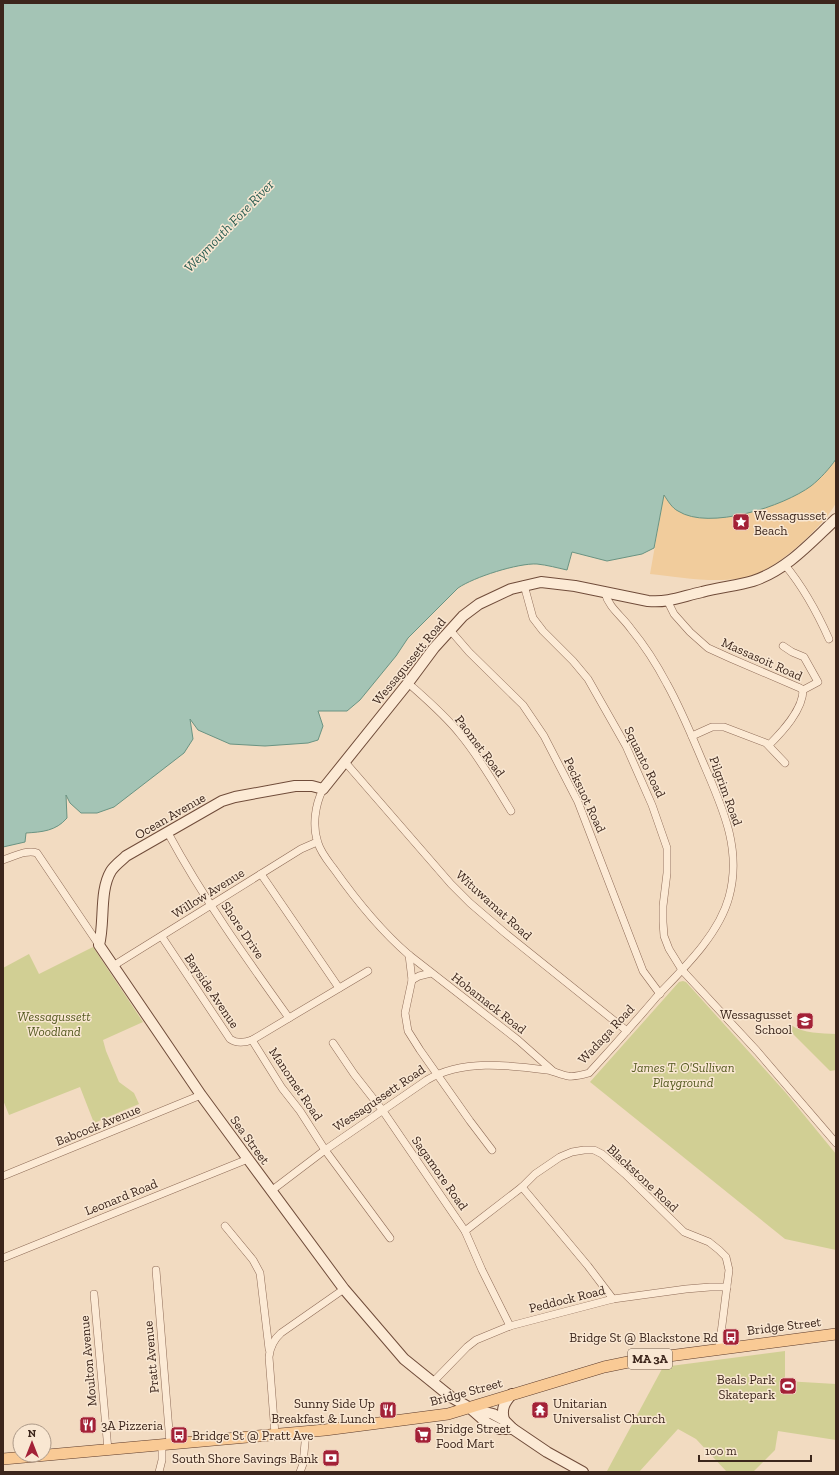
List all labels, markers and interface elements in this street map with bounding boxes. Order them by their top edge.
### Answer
water label: Weymouth Fore River [181,176,278,276]
place label: Wessagusset Beach [754,508,826,538]
place icon: Wessagusset Beach [731,512,751,532]
street label: Wessagussett Road [369,614,449,708]
street label: Massasoit Road [719,634,805,684]
street label: Paomet Road [452,712,508,780]
street label: Squanto Road [621,724,669,800]
street label: Pilgrim Road [706,754,746,828]
street label: Pecksuot Road [561,755,609,835]
street label: Ocean Avenue [132,790,208,842]
street label: Willow Avenue [169,865,247,921]
street label: Wituwamat Road [453,867,535,943]
street label: Shore Drive [218,898,268,962]
street label: Bayside Avenue [182,951,242,1031]
street label: Hobamack Road [449,969,529,1037]
street label: Wadaga Road [575,1001,637,1067]
place label: Wessagusset School [720,1007,793,1037]
park label: Wessagussett Woodland [17,1009,91,1039]
school or university icon: Wessagusset School [795,1011,815,1031]
street label: Manomet Road [266,1045,326,1123]
park label: James T. O'Sullivan Playground [631,1060,735,1090]
street label: Wessagussett Road [330,1062,428,1134]
street label: Babcock Avenue [53,1101,143,1149]
street label: Sea Street [227,1113,273,1167]
street label: Sagamore Road [409,1133,471,1213]
street label: Blackstone Road [604,1141,682,1215]
street label: Leonard Road [82,1176,160,1218]
street label: Peddock Road [527,1282,607,1316]
street label: Bridge Street [746,1314,822,1338]
street label: Moulton Avenue [77,1315,99,1407]
street label: Pratt Avenue [140,1320,162,1394]
bus stop icon: Bridge St @ Blackstone Rd [721,1327,741,1347]
place label: Bridge St @ Blackstone Rd [569,1330,718,1345]
road number: MA 3A [628,1349,672,1369]
place label: Beals Park Skatepark [717,1372,775,1402]
street label: Bridge Street [428,1375,504,1409]
sports icon: Beals Park Skatepark [778,1376,798,1396]
place label: Sunny Side Up Breakfast & Lunch [271,1396,376,1426]
place label: Unitarian Universalist Church [553,1396,666,1426]
restaurant icon: Sunny Side Up Breakfast & Lunch [378,1400,398,1420]
temple icon: Unitarian Universalist Church [530,1400,550,1420]
restaurant icon: 3A Pizzeria [78,1415,98,1435]
place label: 3A Pizzeria [101,1418,164,1433]
place label: Bridge Street Food Mart [436,1421,511,1451]
north arrow [12,1423,52,1463]
bus stop icon: Bridge St @ Pratt Ave [169,1425,189,1445]
supermarket icon: Bridge Street Food Mart [413,1425,433,1445]
text: N [28,1427,37,1440]
place label: Bridge St @ Pratt Ave [192,1428,313,1443]
scale bar [699,1437,811,1463]
text: 100 m [705,1444,737,1458]
bank icon: South Shore Savings Bank [321,1448,341,1468]
place label: South Shore Savings Bank [172,1451,318,1466]

